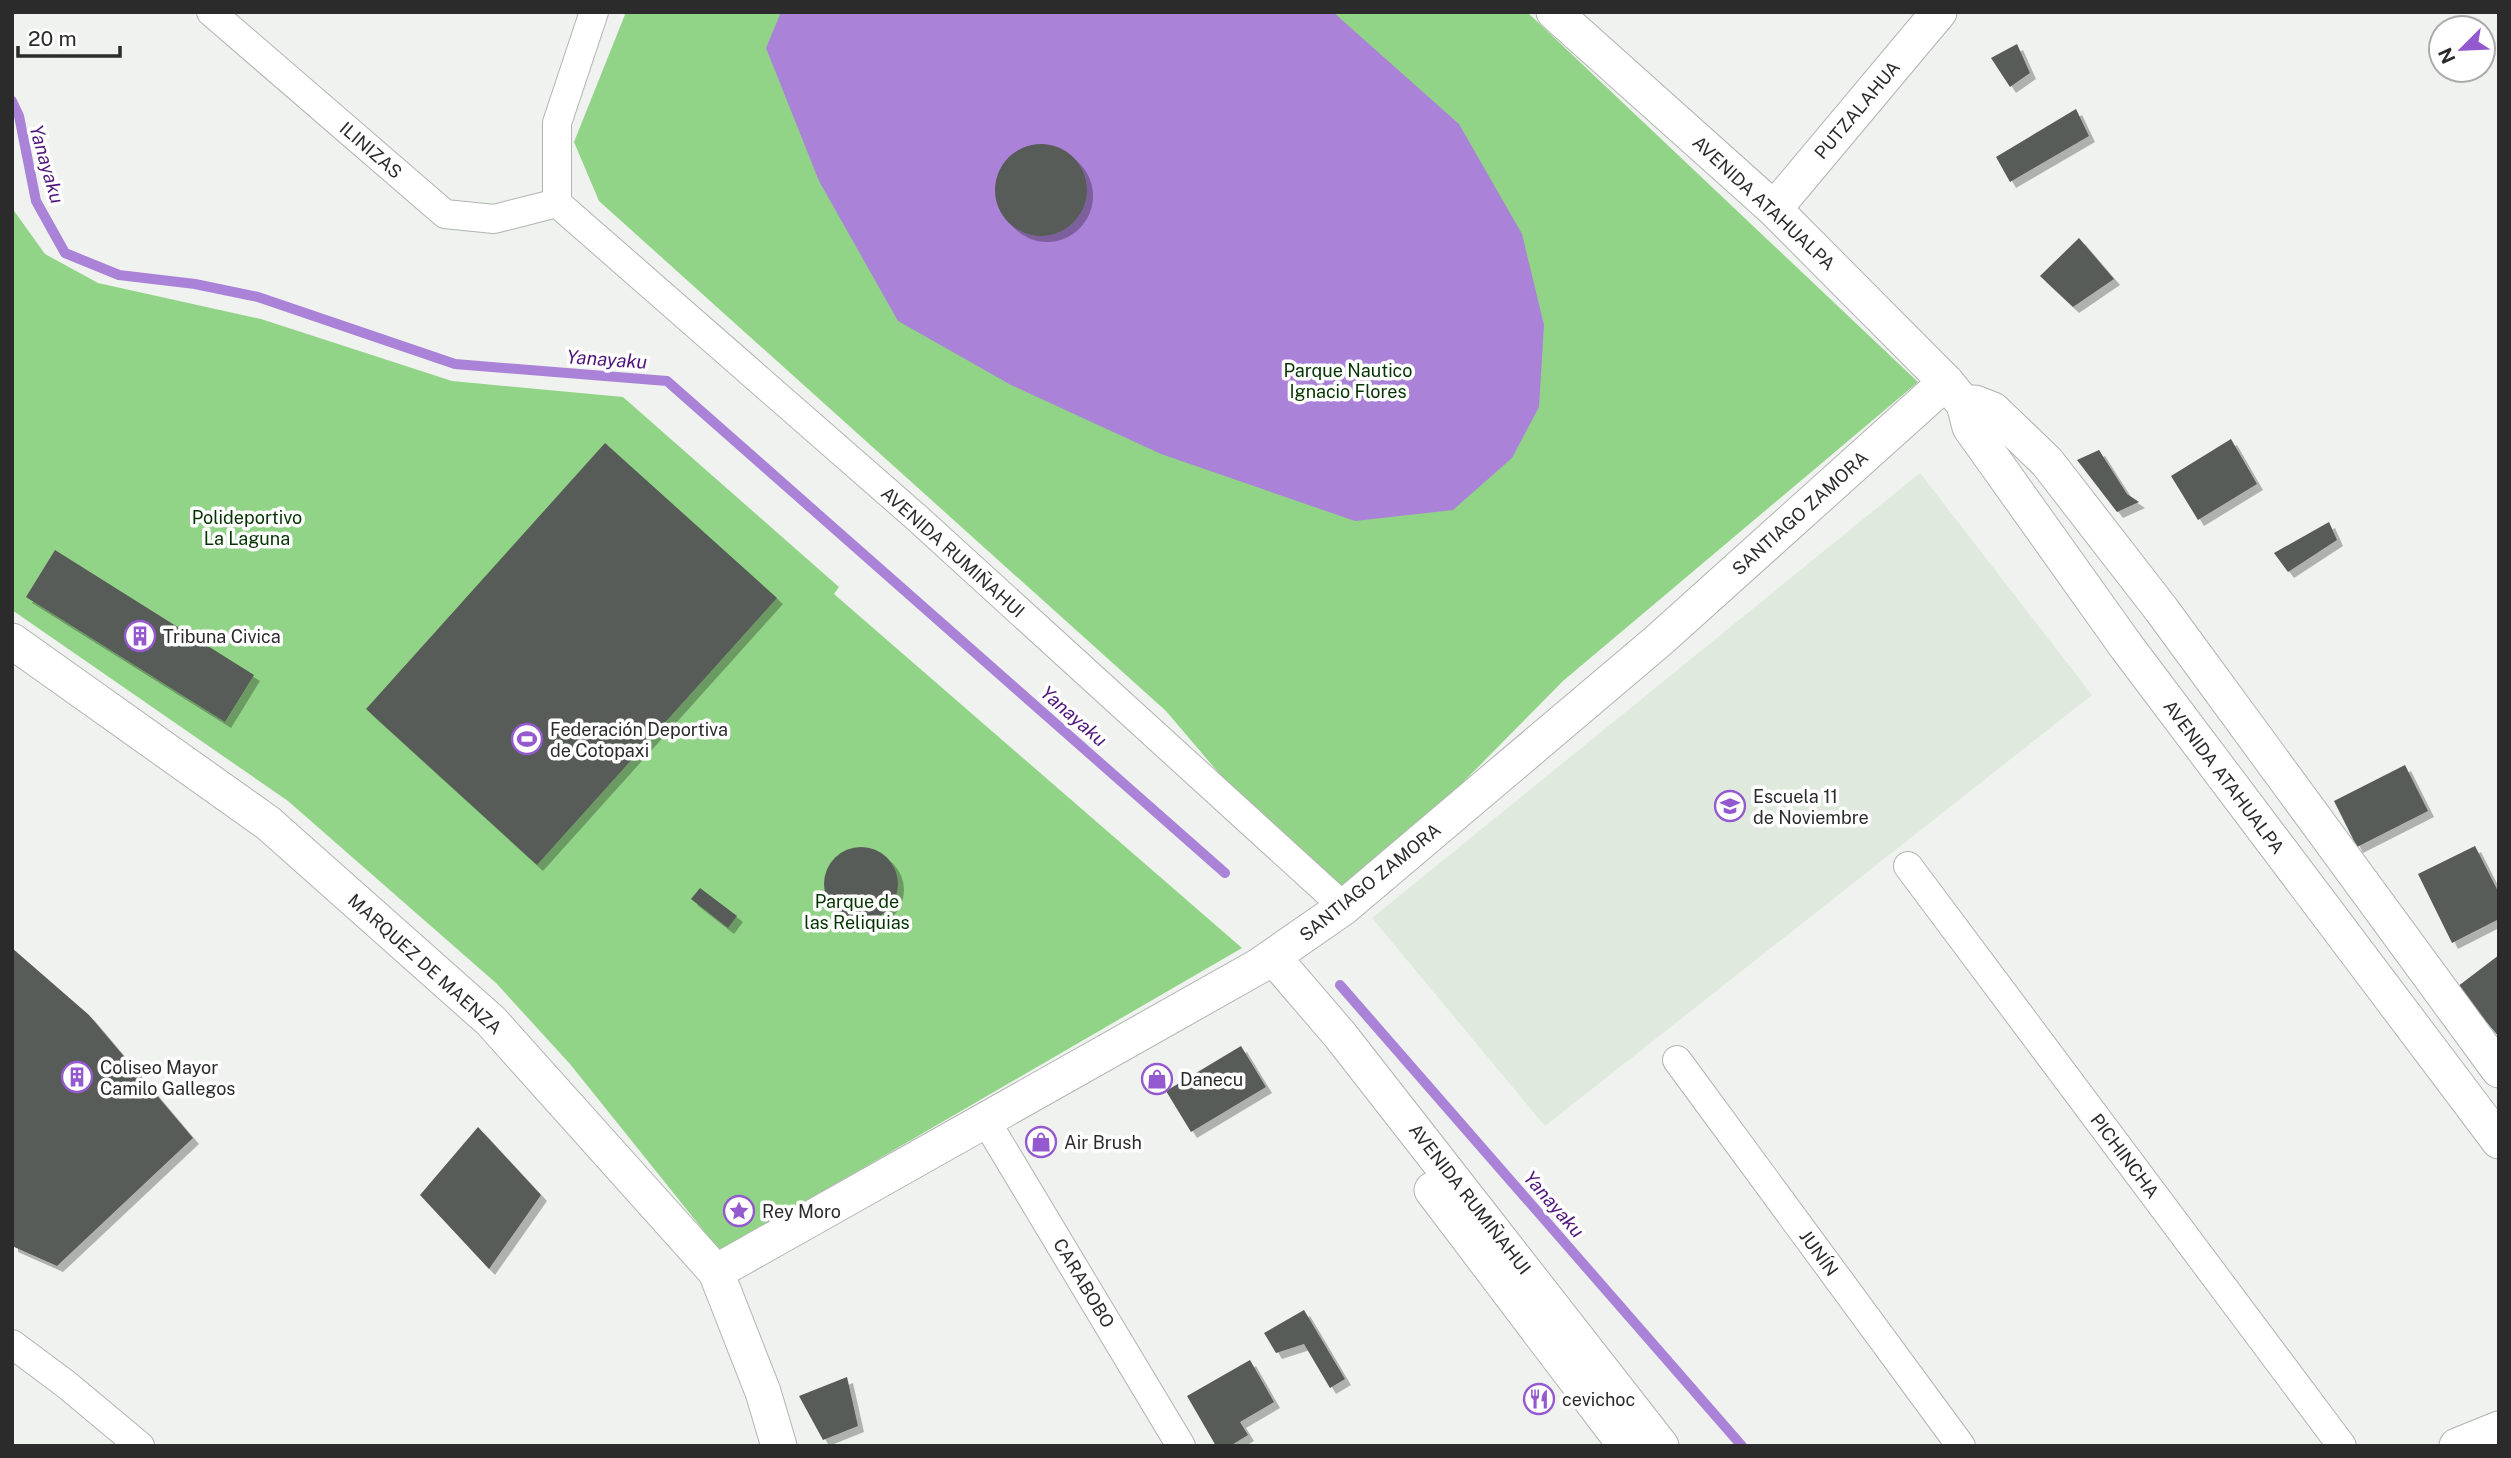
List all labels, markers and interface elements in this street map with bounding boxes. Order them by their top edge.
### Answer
scale bar [18,14,119,58]
north arrow [2427,14,2497,84]
text: 20 m [28,26,77,51]
text: N [2433,45,2460,67]
street label: PUTZALAHUA [1810,57,1904,163]
street label: ILINIZAS [336,117,406,183]
water label: Yanayaku [25,122,69,206]
street label: AVENIDA ATAHUALPA [1688,132,1840,275]
water label: Yanayaku [566,345,648,373]
park label: Parque Nautico Ignacio Flores [1283,360,1413,402]
street label: SANTIAGO ZAMORA [1728,446,1872,579]
street label: AVENIDA RUMIÑAHUI [877,482,1029,622]
park label: Polideportivo La Laguna [192,507,302,549]
building icon: Tribuna Civica [123,619,157,653]
place label: Tribuna Civica [163,626,281,647]
water label: Yanayaku [1036,681,1112,751]
street label: AVENIDA ATAHUALPA [2159,696,2289,858]
place label: Federación Deportiva de Cotopaxi [550,719,728,761]
sports icon: Federación Deportiva de Cotopaxi [510,722,544,756]
place label: Escuela 11 de Noviembre [1753,786,1869,828]
school or university icon: Escuela 11 de Noviembre [1713,789,1747,823]
street label: SANTIAGO ZAMORA [1295,819,1445,945]
street label: MARQUEZ DE MAENZA [344,889,506,1039]
park label: Parque de las Reliquias [804,891,910,933]
place label: Coliseo Mayor Camilo Gallegos [100,1057,235,1099]
building icon: Coliseo Mayor Camilo Gallegos [60,1060,94,1094]
shop icon: Danecu [1140,1062,1174,1096]
place label: Danecu [1180,1069,1243,1090]
street label: PICHINCHA [2086,1110,2164,1203]
street label: AVENIDA RUMIÑAHUI [1405,1119,1536,1278]
shop icon: Air Brush [1024,1125,1058,1159]
place label: Air Brush [1064,1132,1142,1153]
water label: Yanayaku [1519,1166,1589,1242]
place icon: Rey Moro [722,1194,756,1228]
place label: Rey Moro [762,1201,841,1222]
street label: JUNÍN [1795,1225,1844,1280]
street label: CARABOBO [1049,1235,1119,1331]
restaurant icon: cevichoc [1522,1382,1556,1416]
place label: cevichoc [1562,1389,1635,1410]

